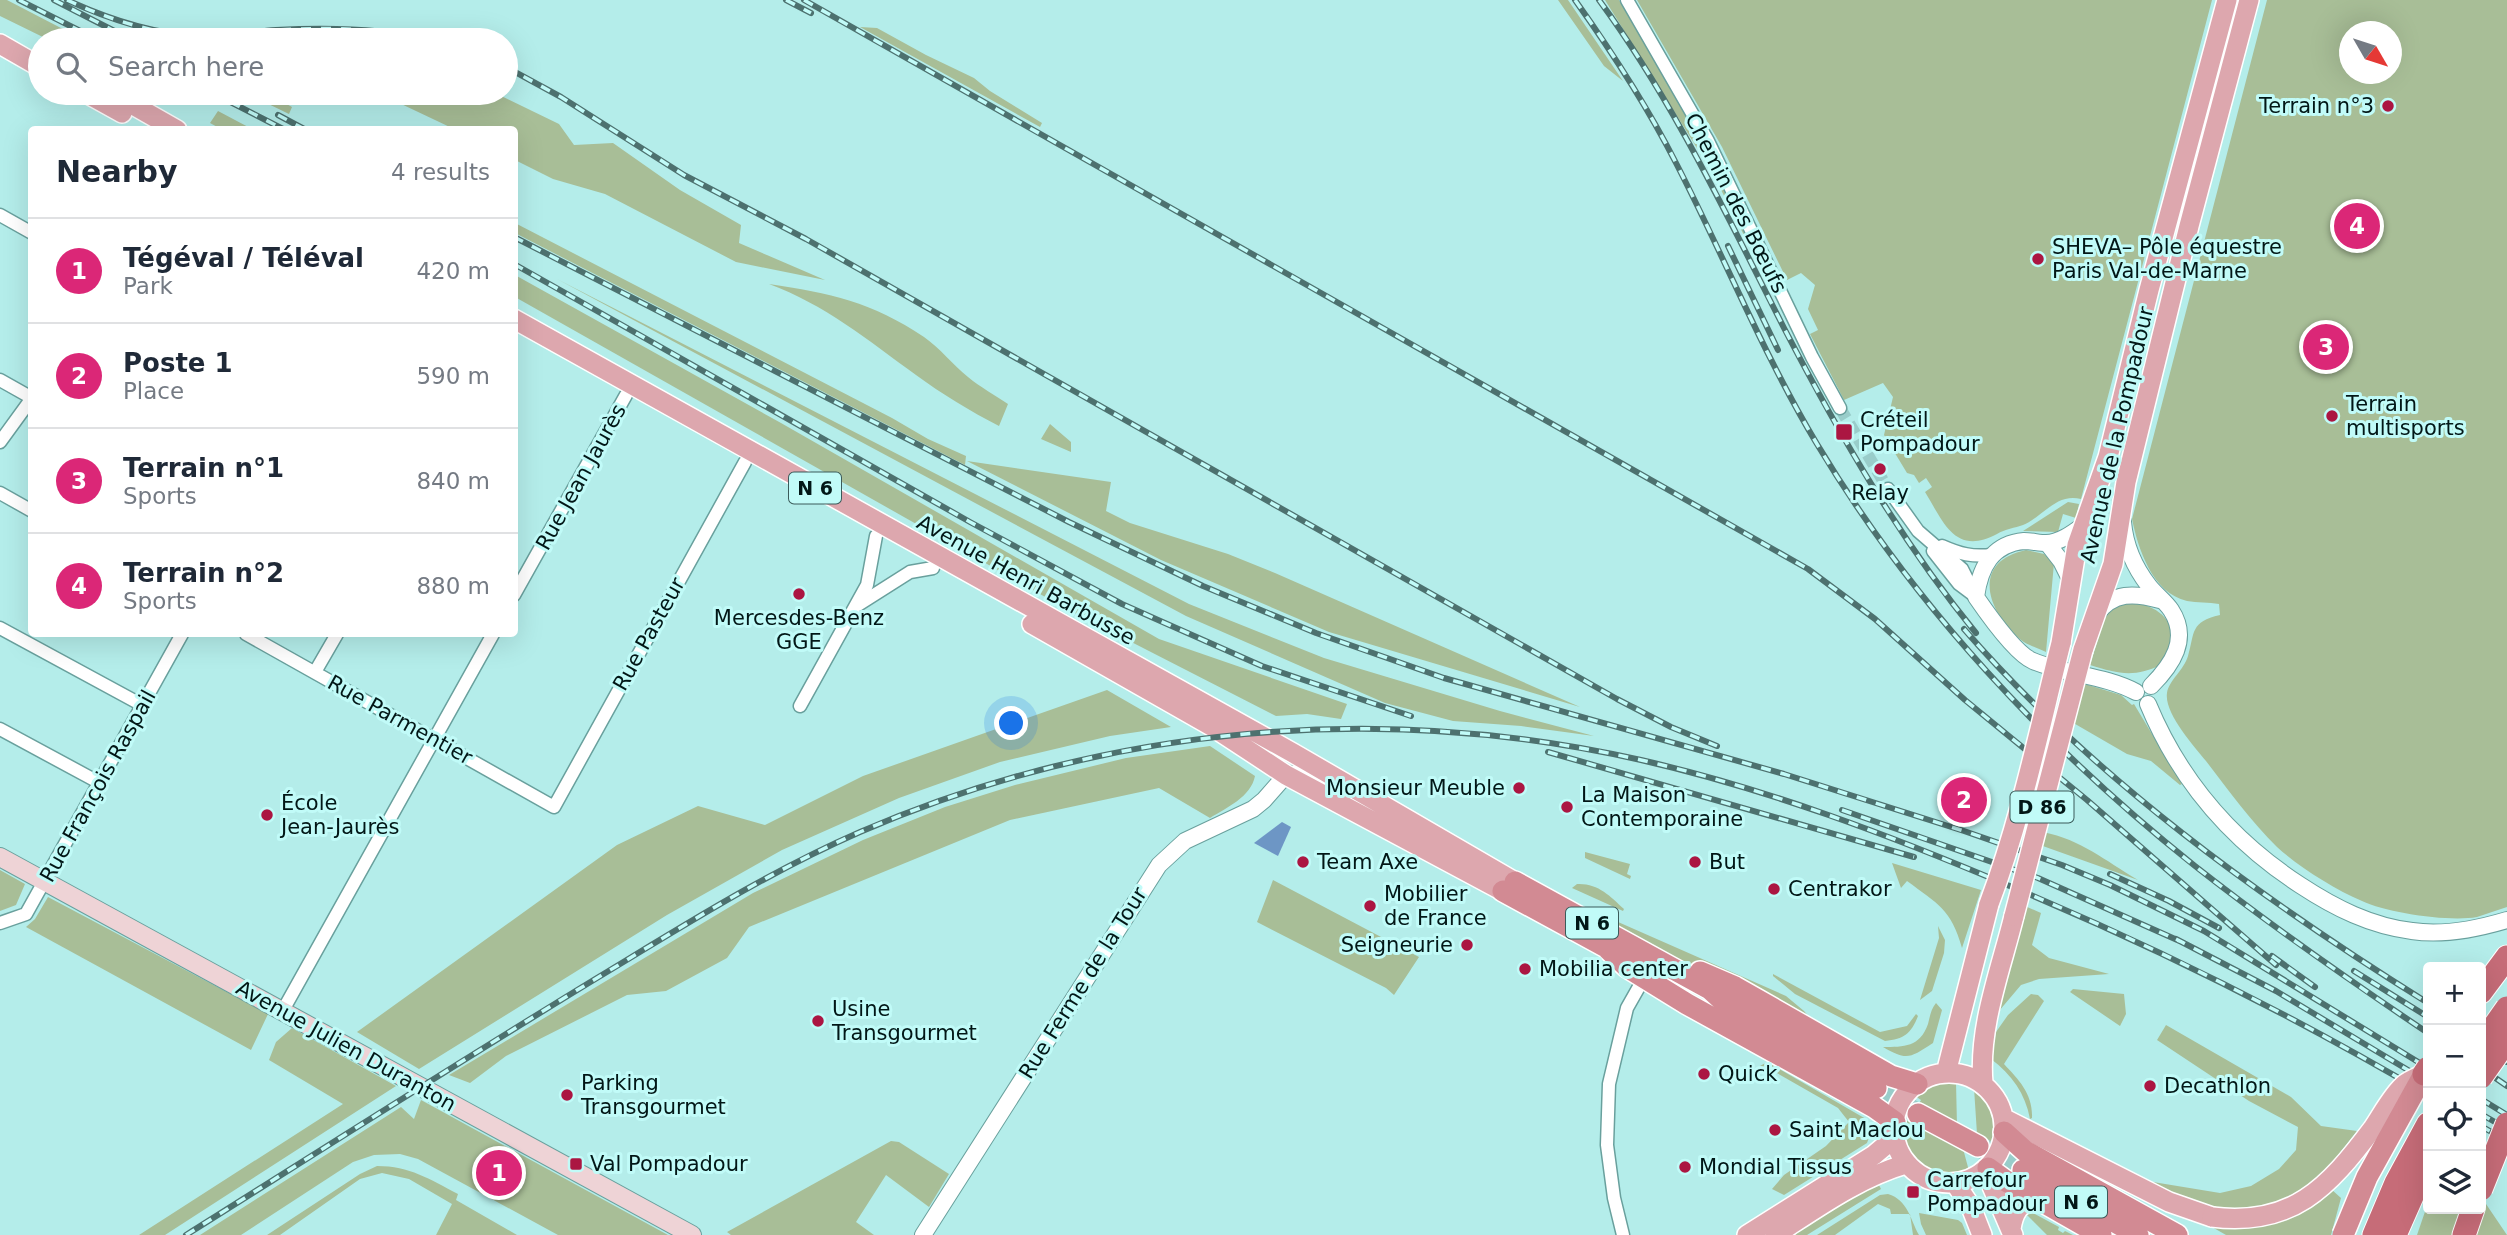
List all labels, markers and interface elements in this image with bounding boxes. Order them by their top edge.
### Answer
north arrow [2339,21,2402,84]
search box [28,28,518,105]
icon: search [52,48,90,86]
text: Search here [108,52,264,82]
place label: Terrain n°3 [2258,94,2374,118]
marker: Terrain n°3 [2380,98,2396,114]
street label: Chemin des Bœufs [1680,109,1792,297]
text: Nearby [56,154,178,189]
text: 4 results [391,159,490,185]
pin: 4 [2334,200,2380,252]
place label: SHEVA– Pôle équestre Paris Val-de-Marne [2052,235,2282,283]
text: Tégéval / Téléval [123,243,364,273]
marker: SHEVA– Pôle équestre Paris Val-de-Marne [2030,251,2046,267]
text: 1 [71,258,87,284]
text: 420 m [416,258,490,284]
text: Park [123,273,173,299]
street label: Avenue de la Pompadour [2076,304,2158,566]
pin: 3 [2303,321,2349,373]
text: Poste 1 [123,348,233,378]
text: 2 [71,363,87,389]
text: 590 m [416,363,490,389]
text: Place [123,378,184,404]
place label: Terrain multisports [2345,392,2465,440]
street label: Rue Jean Jaurès [531,400,631,554]
place label: Créteil Pompadour [1860,408,1980,456]
marker: Terrain multisports [2324,408,2340,424]
marker: Créteil Pompadour [1834,422,1854,442]
text: Terrain n°1 [123,453,284,483]
marker: Relay [1872,461,1888,477]
text: 3 [71,468,87,494]
text: 840 m [416,468,490,494]
road number: N 6 [789,472,841,503]
place label: Relay [1851,481,1909,505]
text: Sports [123,483,197,509]
street label: Avenue Henri Barbusse [913,510,1139,650]
text: Terrain n°2 [123,558,284,588]
text: 4 [71,573,87,599]
text: 880 m [416,573,490,599]
street label: Rue Pasteur [608,573,690,695]
marker: Mercesdes-Benz GGE [791,586,807,602]
text: Sports [123,588,197,614]
place label: Mercesdes-Benz GGE [714,606,884,654]
street label: Rue Parmentier [323,670,477,770]
street label: Rue François Raspail [35,686,161,886]
your location [994,706,1028,740]
pin: 2 [1941,774,1987,826]
place label: Monsieur Meuble [1326,776,1505,800]
marker: Monsieur Meuble [1511,780,1527,796]
place label: La Maison Contemporaine [1581,783,1743,831]
place label: École Jean-Jaurès [279,790,399,839]
road number: D 86 [2010,792,2074,822]
marker: La Maison Contemporaine [1559,799,1575,815]
marker: École Jean-Jaurès [259,807,275,823]
place label: Team Axe [1316,850,1418,874]
place label: But [1709,850,1745,874]
marker: Team Axe [1295,854,1311,870]
marker: But [1687,854,1703,870]
place label: Centrakor [1788,877,1892,901]
marker: Centrakor [1766,881,1782,897]
place label: Mobilier de France [1384,882,1487,930]
street label: Rue Ferme de la Tour [1014,883,1152,1083]
marker: Mobilier de France [1362,898,1378,914]
road number: N 6 [1566,908,1618,939]
place label: Seigneurie [1341,933,1453,957]
marker: Seigneurie [1459,937,1475,953]
place label: Mobilia center [1539,957,1688,981]
marker: Mobilia center [1517,961,1533,977]
map controls [2423,962,2486,1214]
button: + [2423,962,2486,1025]
street label: Avenue Julien Duranton [232,976,460,1116]
place label: Usine Transgourmet [831,997,977,1045]
marker: Usine Transgourmet [810,1013,826,1029]
button: − [2423,1025,2486,1088]
place label: Quick [1718,1062,1778,1086]
marker: Quick [1696,1066,1712,1082]
place label: Parking Transgourmet [580,1071,726,1119]
place label: Decathlon [2164,1074,2271,1098]
marker: Decathlon [2142,1078,2158,1094]
marker: Parking Transgourmet [559,1087,575,1103]
button: locate [2423,1088,2486,1151]
place label: Saint Maclou [1789,1118,1924,1142]
marker: Saint Maclou [1767,1122,1783,1138]
pin: 1 [476,1147,522,1199]
button: layers [2423,1151,2486,1214]
place label: Val Pompadour [590,1152,748,1176]
place label: Mondial Tissus [1699,1155,1852,1179]
marker: Val Pompadour [568,1156,584,1172]
marker: Mondial Tissus [1677,1159,1693,1175]
place label: Carrefour Pompadour [1927,1168,2047,1216]
marker: Carrefour Pompadour [1905,1184,1921,1200]
road number: N 6 [2055,1186,2107,1218]

